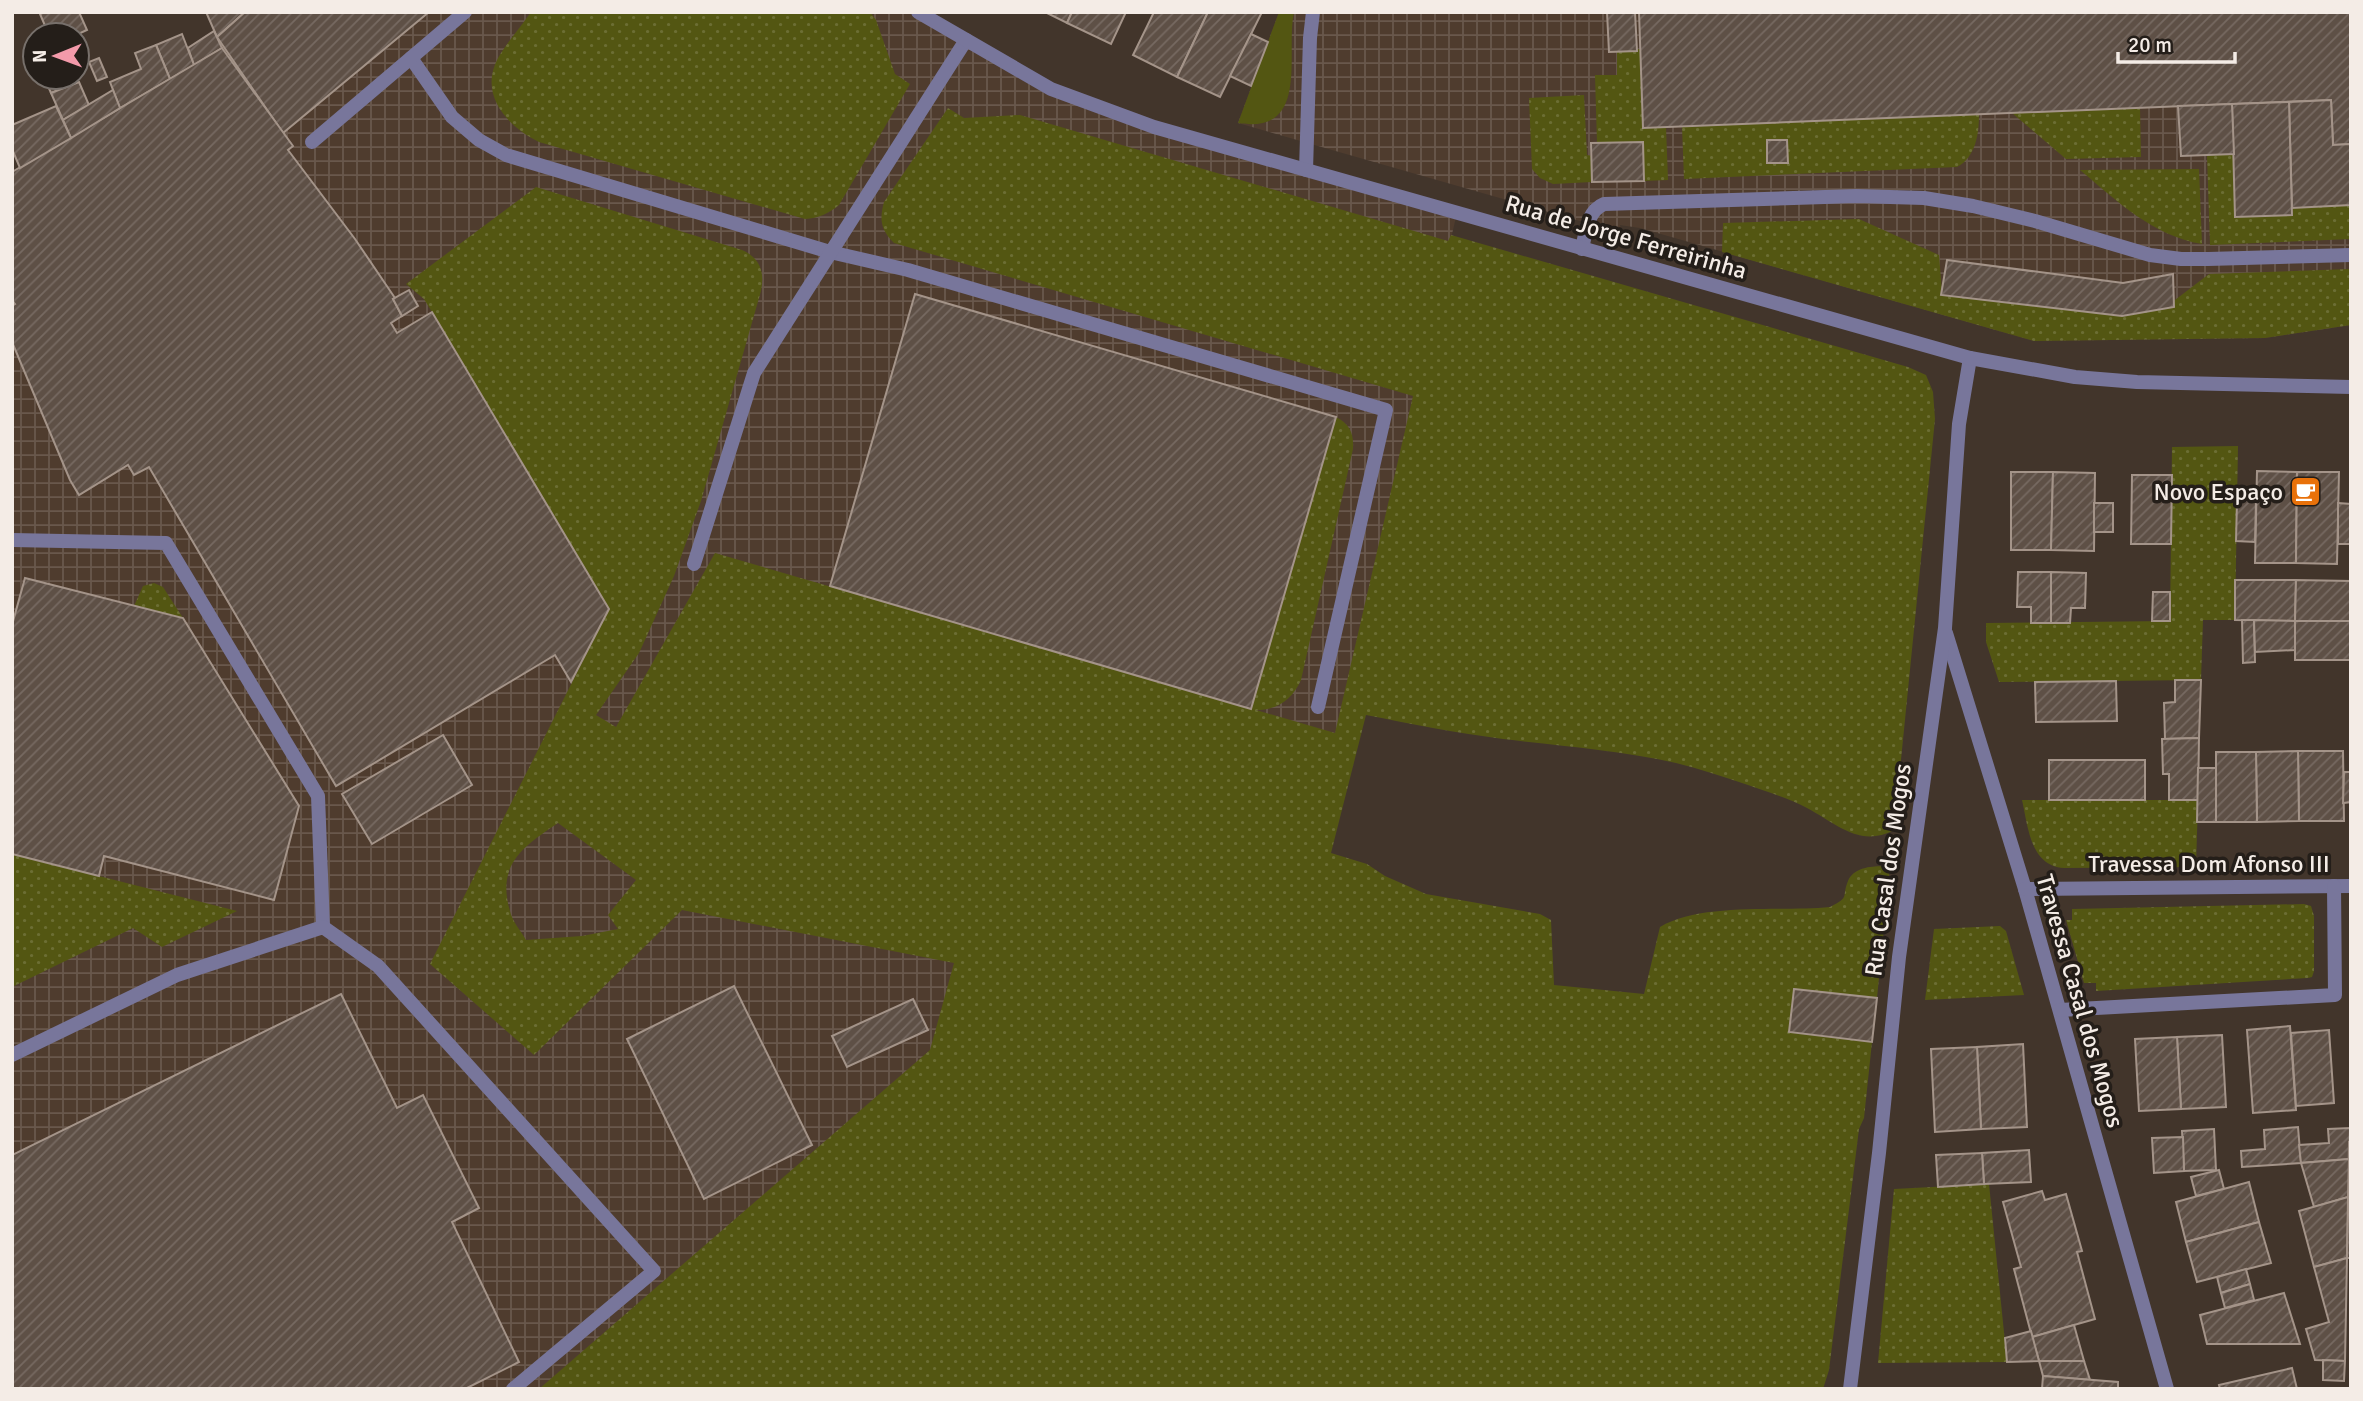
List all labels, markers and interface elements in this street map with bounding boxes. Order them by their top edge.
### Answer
north arrow [21,21,91,91]
scale bar [2118,21,2235,65]
text: 20 m [2128,32,2172,58]
text: N [28,49,52,63]
street label: Rua de Jorge Ferreirinha [1502,188,1750,286]
cafe icon: Novo Espaço [2289,475,2323,509]
place label: Novo Espaço [2154,477,2283,507]
street label: Rua Casal dos Mogos [1858,762,1918,978]
street label: Travessa Dom Afonso III [2088,849,2330,879]
street label: Travessa Casal dos Mogos [2029,871,2131,1131]

